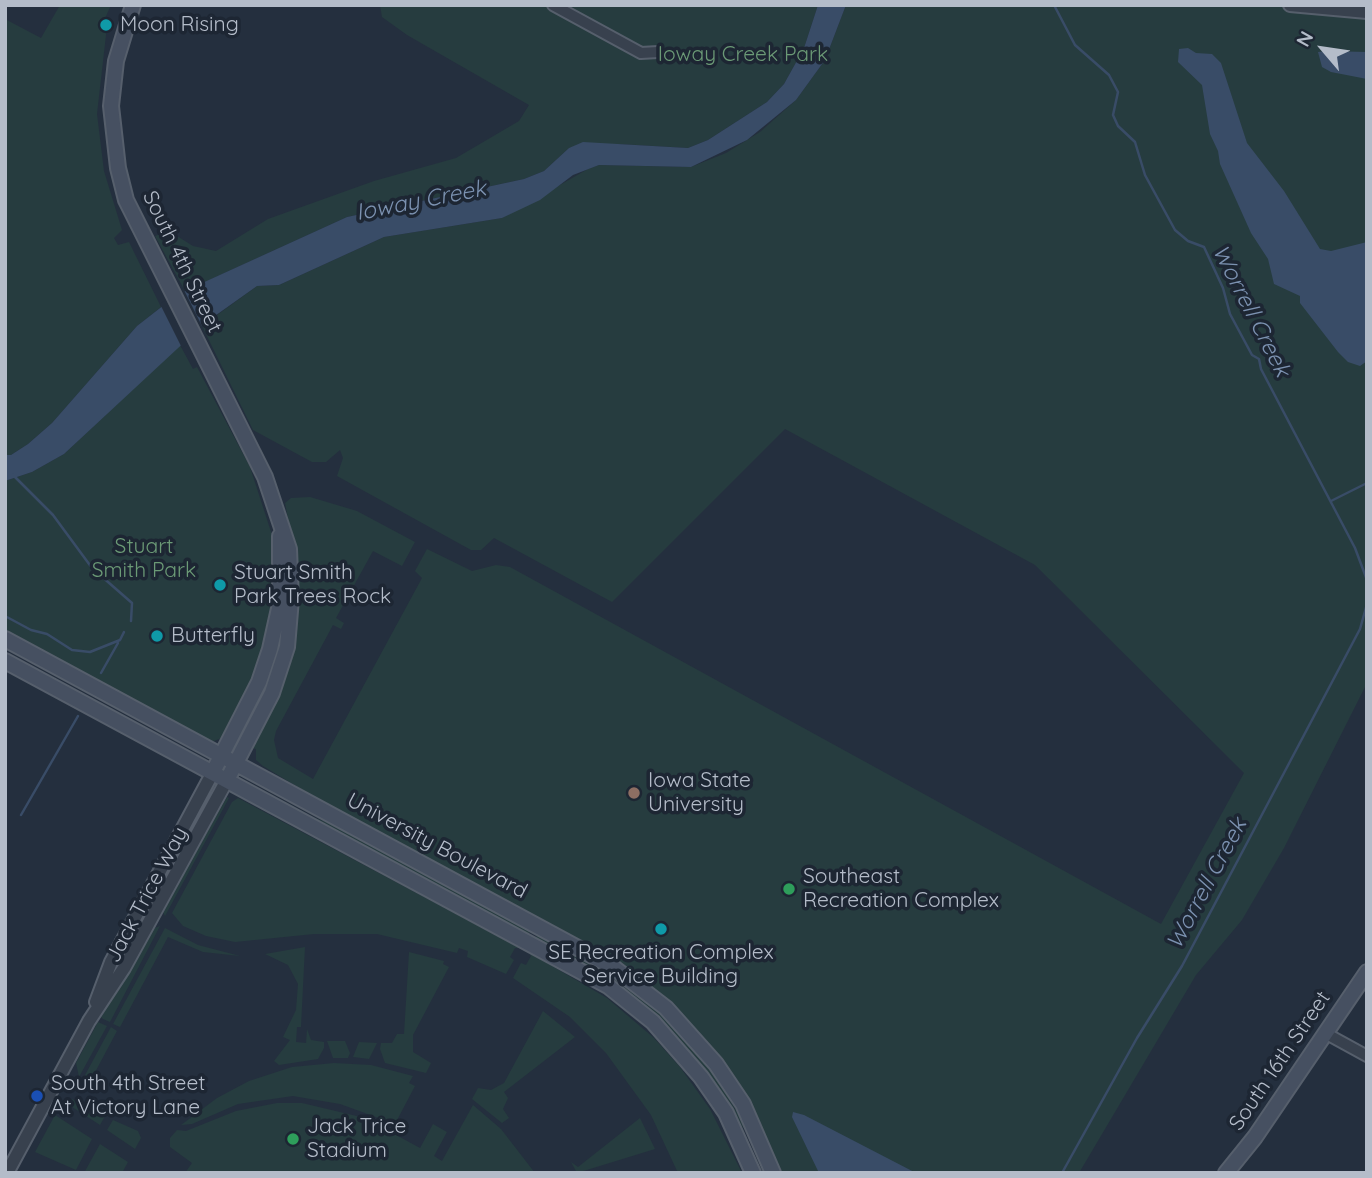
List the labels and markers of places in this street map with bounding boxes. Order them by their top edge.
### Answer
place label: Moon Rising [120,12,239,38]
marker: Moon Rising [98,17,114,33]
place label: Stuart Smith Park Trees Rock [234,560,391,610]
marker: Stuart Smith Park Trees Rock [212,577,228,593]
place label: Butterfly [171,623,255,649]
marker: Butterfly [149,628,165,644]
place label: Iowa State University [648,768,751,818]
marker: Iowa State University [626,785,642,801]
place label: Southeast Recreation Complex [803,864,999,914]
marker: Southeast Recreation Complex [781,881,797,897]
marker: SE Recreation Complex Service Building [653,921,669,937]
place label: SE Recreation Complex Service Building [548,940,774,990]
place label: South 4th Street At Victory Lane [51,1071,205,1121]
marker: South 4th Street At Victory Lane [29,1088,45,1104]
place label: Jack Trice Stadium [307,1114,406,1164]
marker: Jack Trice Stadium [285,1131,301,1147]

